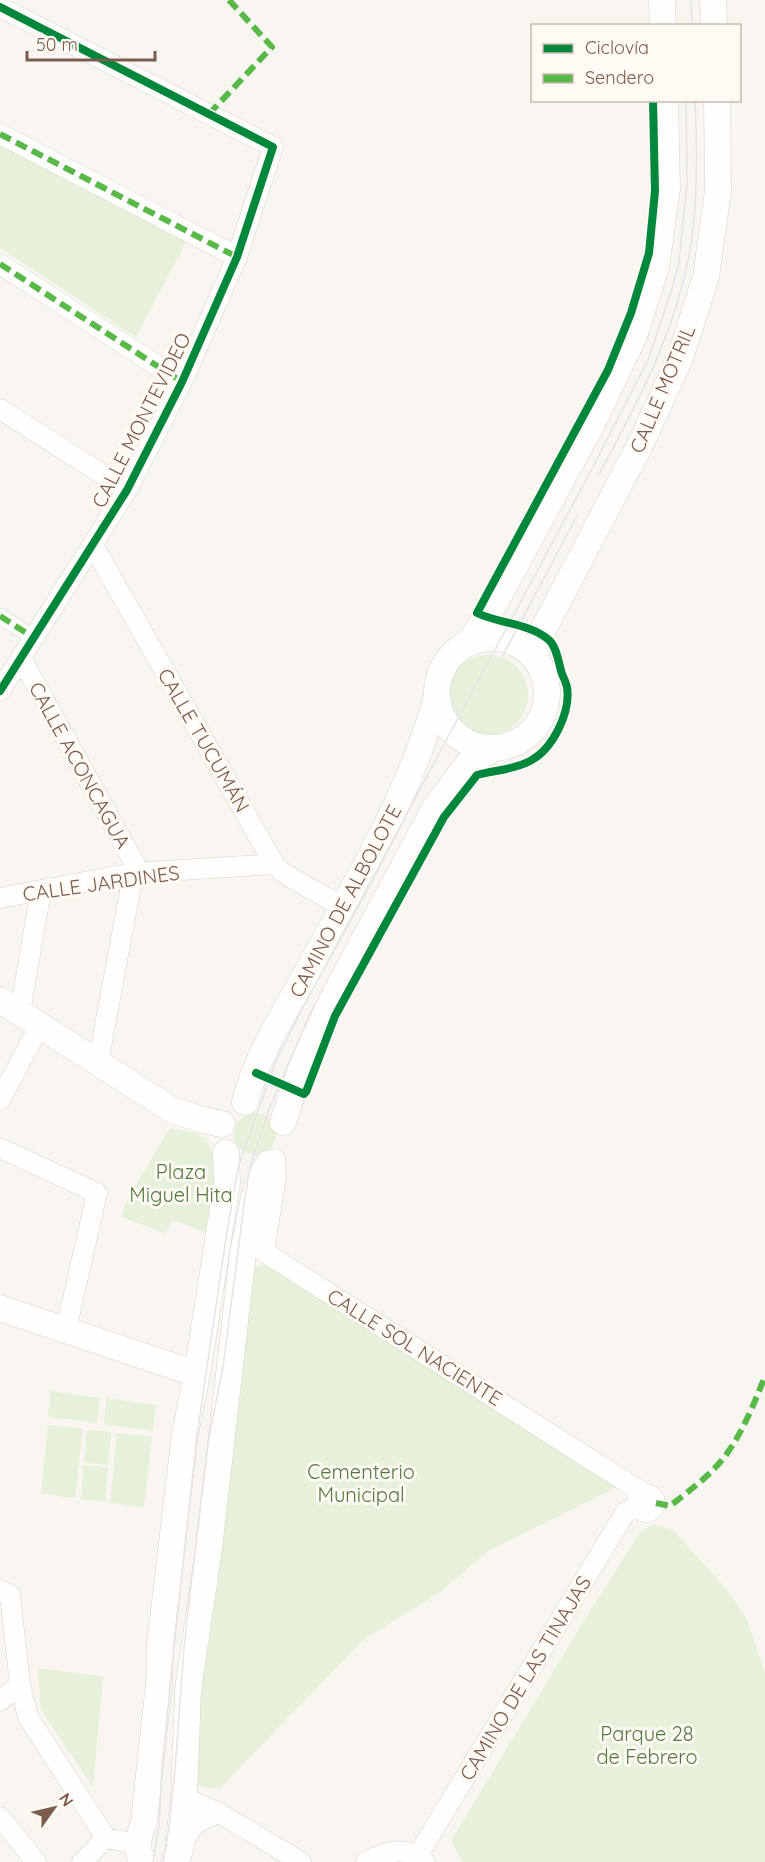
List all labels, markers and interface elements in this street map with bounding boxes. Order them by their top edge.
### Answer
scale bar [27,24,154,62]
legend [531,24,741,102]
text: 50 m [36,33,78,56]
text: Ciclovía [585,36,649,59]
text: Sendero [585,66,654,89]
street label: CALLE MOTRIL [624,321,700,457]
street label: CALLE MONTEVIDEO [86,328,196,512]
street label: CALLE TUCUMÁN [153,664,255,816]
street label: CALLE ACONCAGUA [24,677,136,853]
street label: CAMINO DE ALBOLOTE [284,800,406,1002]
street label: CALLE JARDINES [21,860,181,906]
park label: Plaza Miguel Hita [129,1159,233,1207]
street label: CALLE SOL NACIENTE [323,1283,507,1411]
park label: Cementerio Municipal [307,1459,415,1507]
street label: CAMINO DE LAS TINAJAS [454,1571,596,1785]
park label: Parque 28 de Febrero [596,1721,698,1769]
north arrow [24,1778,84,1838]
text: N [55,1789,78,1810]

